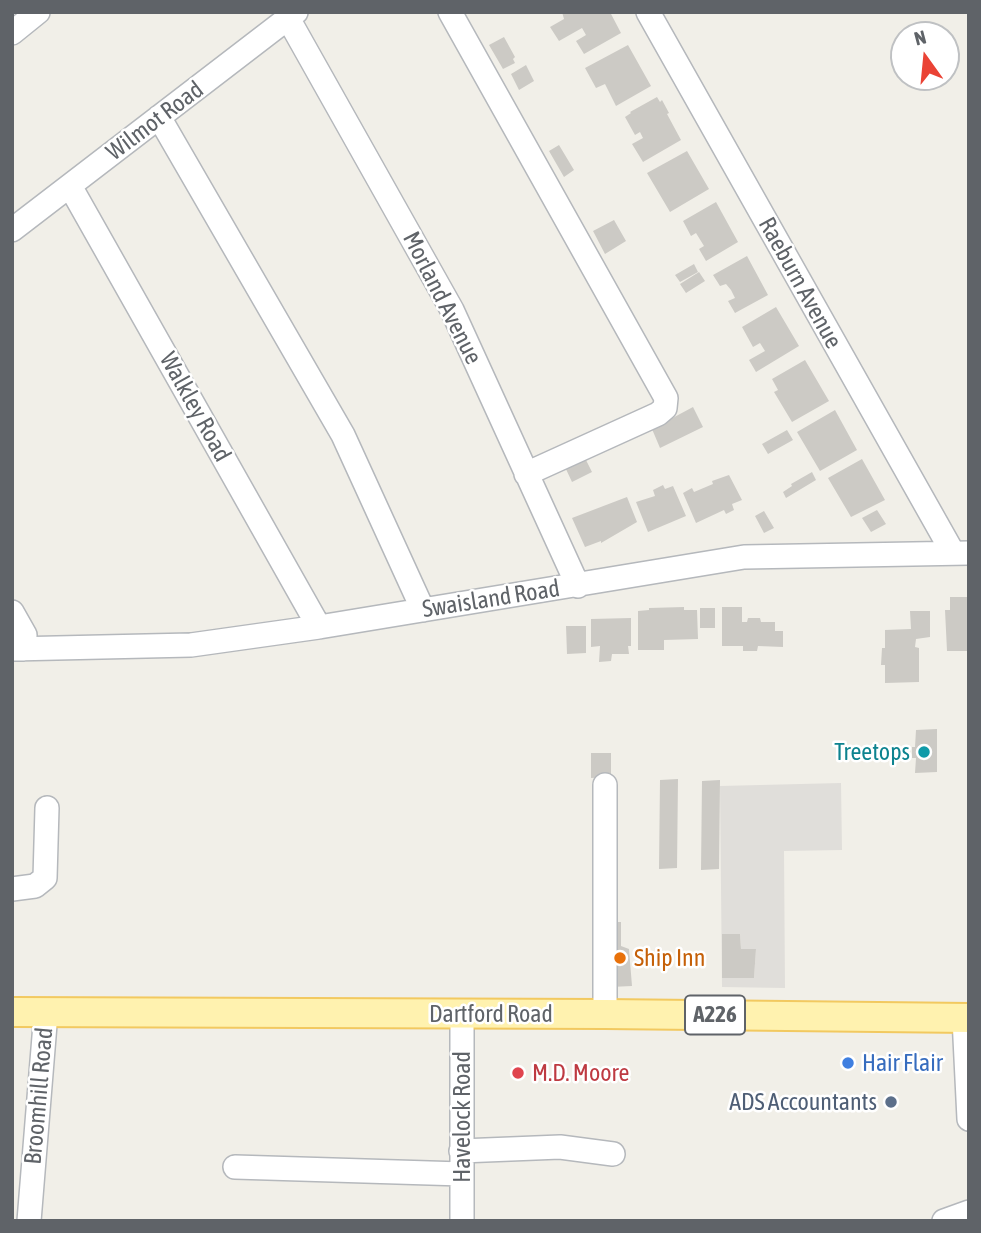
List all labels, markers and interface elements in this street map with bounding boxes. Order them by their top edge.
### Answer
north arrow [890,21,960,91]
text: N [912,26,928,50]
street label: Wilmot Road [101,75,209,167]
street label: Raeburn Avenue [752,212,848,354]
street label: Morland Avenue [396,227,488,369]
street label: Walkley Road [153,347,237,467]
street label: Swaisland Road [420,574,562,624]
place label: Treetops [834,738,910,766]
marker: Treetops [916,744,932,760]
place label: Ship Inn [634,944,705,972]
marker: Ship Inn [612,950,628,966]
road number: A226 [685,996,745,1034]
street label: Dartford Road [429,1000,553,1028]
street label: Broomhill Road [19,1026,59,1166]
place label: Hair Flair [862,1049,943,1077]
street label: Havelock Road [448,1051,476,1183]
marker: Hair Flair [840,1055,856,1071]
place label: M.D. Moore [532,1059,629,1087]
marker: M.D. Moore [510,1065,526,1081]
place label: ADS Accountants [729,1088,877,1116]
marker: ADS Accountants [883,1094,899,1110]

